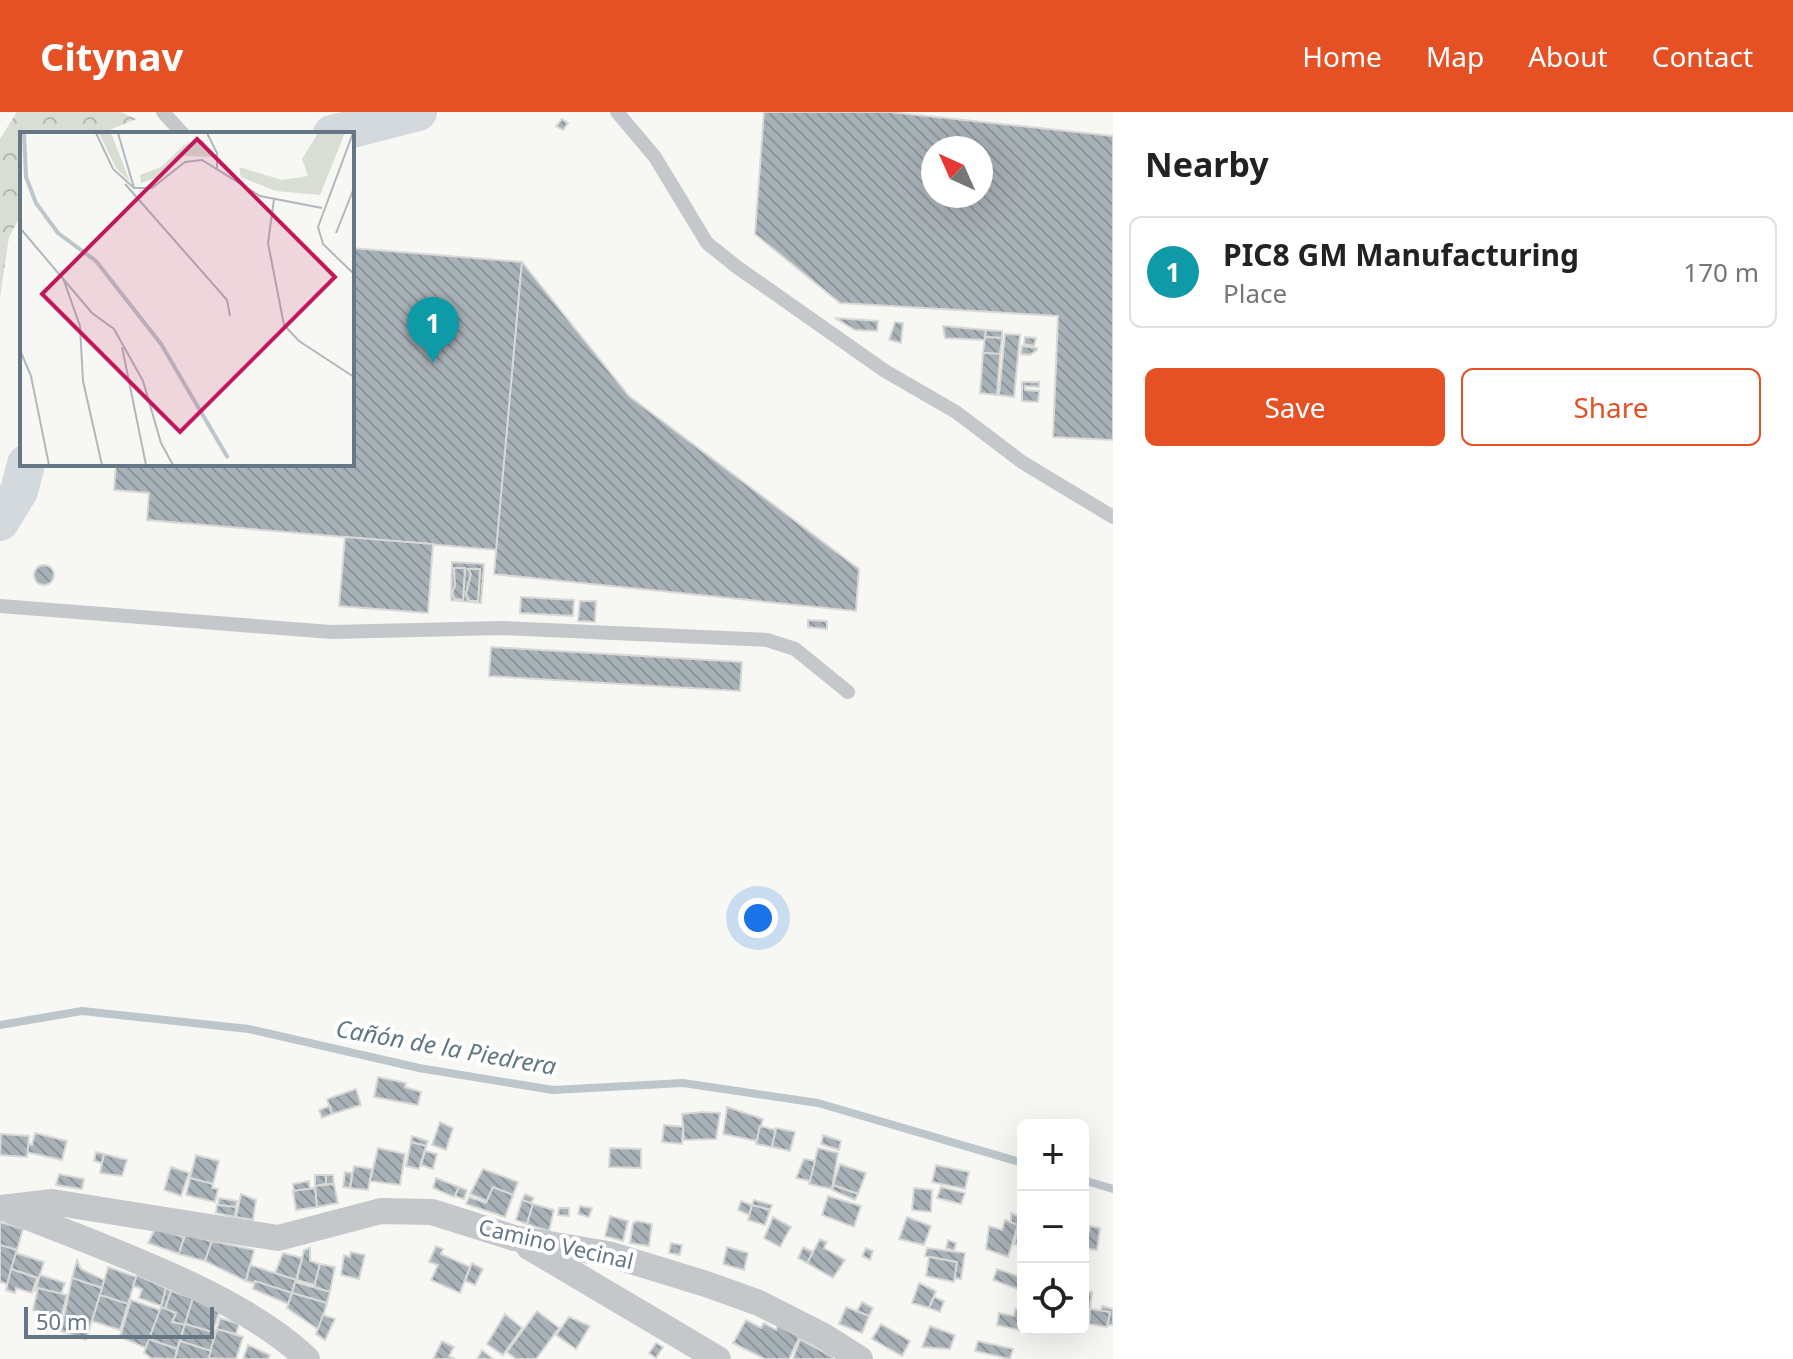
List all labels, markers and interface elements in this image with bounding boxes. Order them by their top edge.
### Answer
text: Citynav [40,30,183,82]
text: Home [1302,37,1382,75]
text: Map [1426,37,1484,75]
text: About [1528,37,1608,75]
text: Contact [1652,37,1753,75]
inset map [20,132,354,466]
north arrow [921,136,993,208]
text: Nearby [1145,141,1269,187]
text: PIC8 GM Manufacturing [1223,234,1579,275]
text: 1 [1166,254,1180,290]
text: 170 m [1683,254,1759,290]
text: Place [1223,275,1287,311]
pin: 1 [407,297,459,363]
button: Save [1145,368,1445,446]
button: Share [1461,368,1761,446]
your location [738,898,778,938]
water label: Cañón de la Piedrera [334,1011,559,1082]
map controls [1017,1119,1089,1335]
button: + [1017,1119,1089,1191]
button: − [1017,1191,1089,1263]
street label: Camino Vecinal [476,1211,637,1275]
button: locate [1017,1263,1089,1335]
scale bar [24,1303,214,1339]
text: 50 m [36,1306,87,1336]

